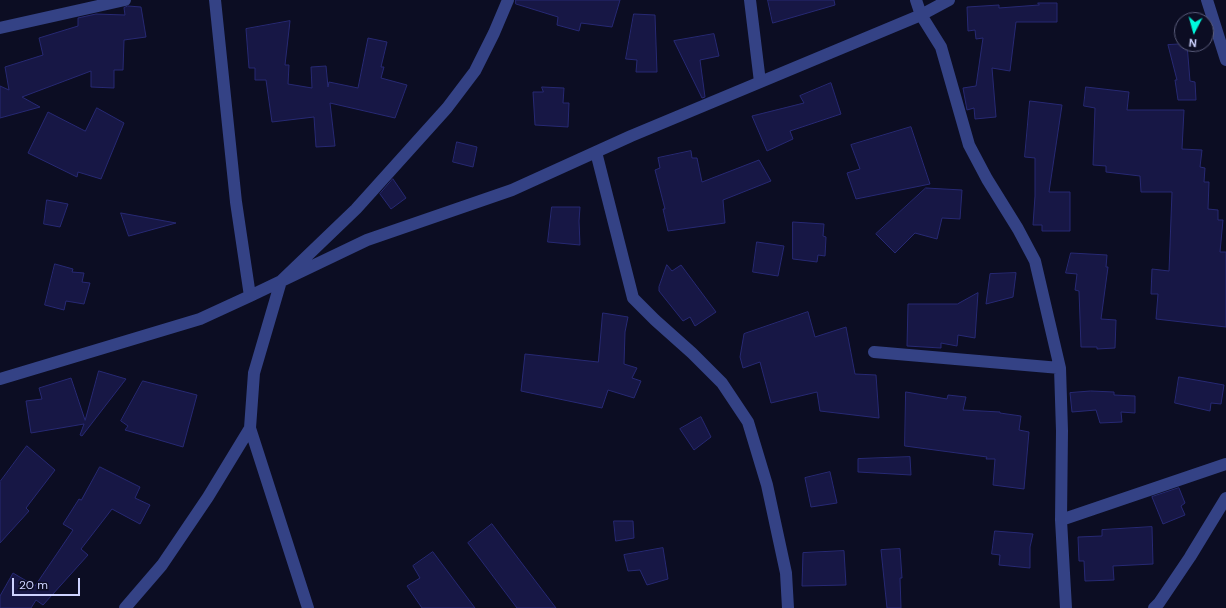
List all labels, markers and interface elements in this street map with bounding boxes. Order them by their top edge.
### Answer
north arrow [1174,12,1214,52]
text: N [1188,36,1198,50]
scale bar [14,570,82,596]
text: 20 m [19,577,48,593]

